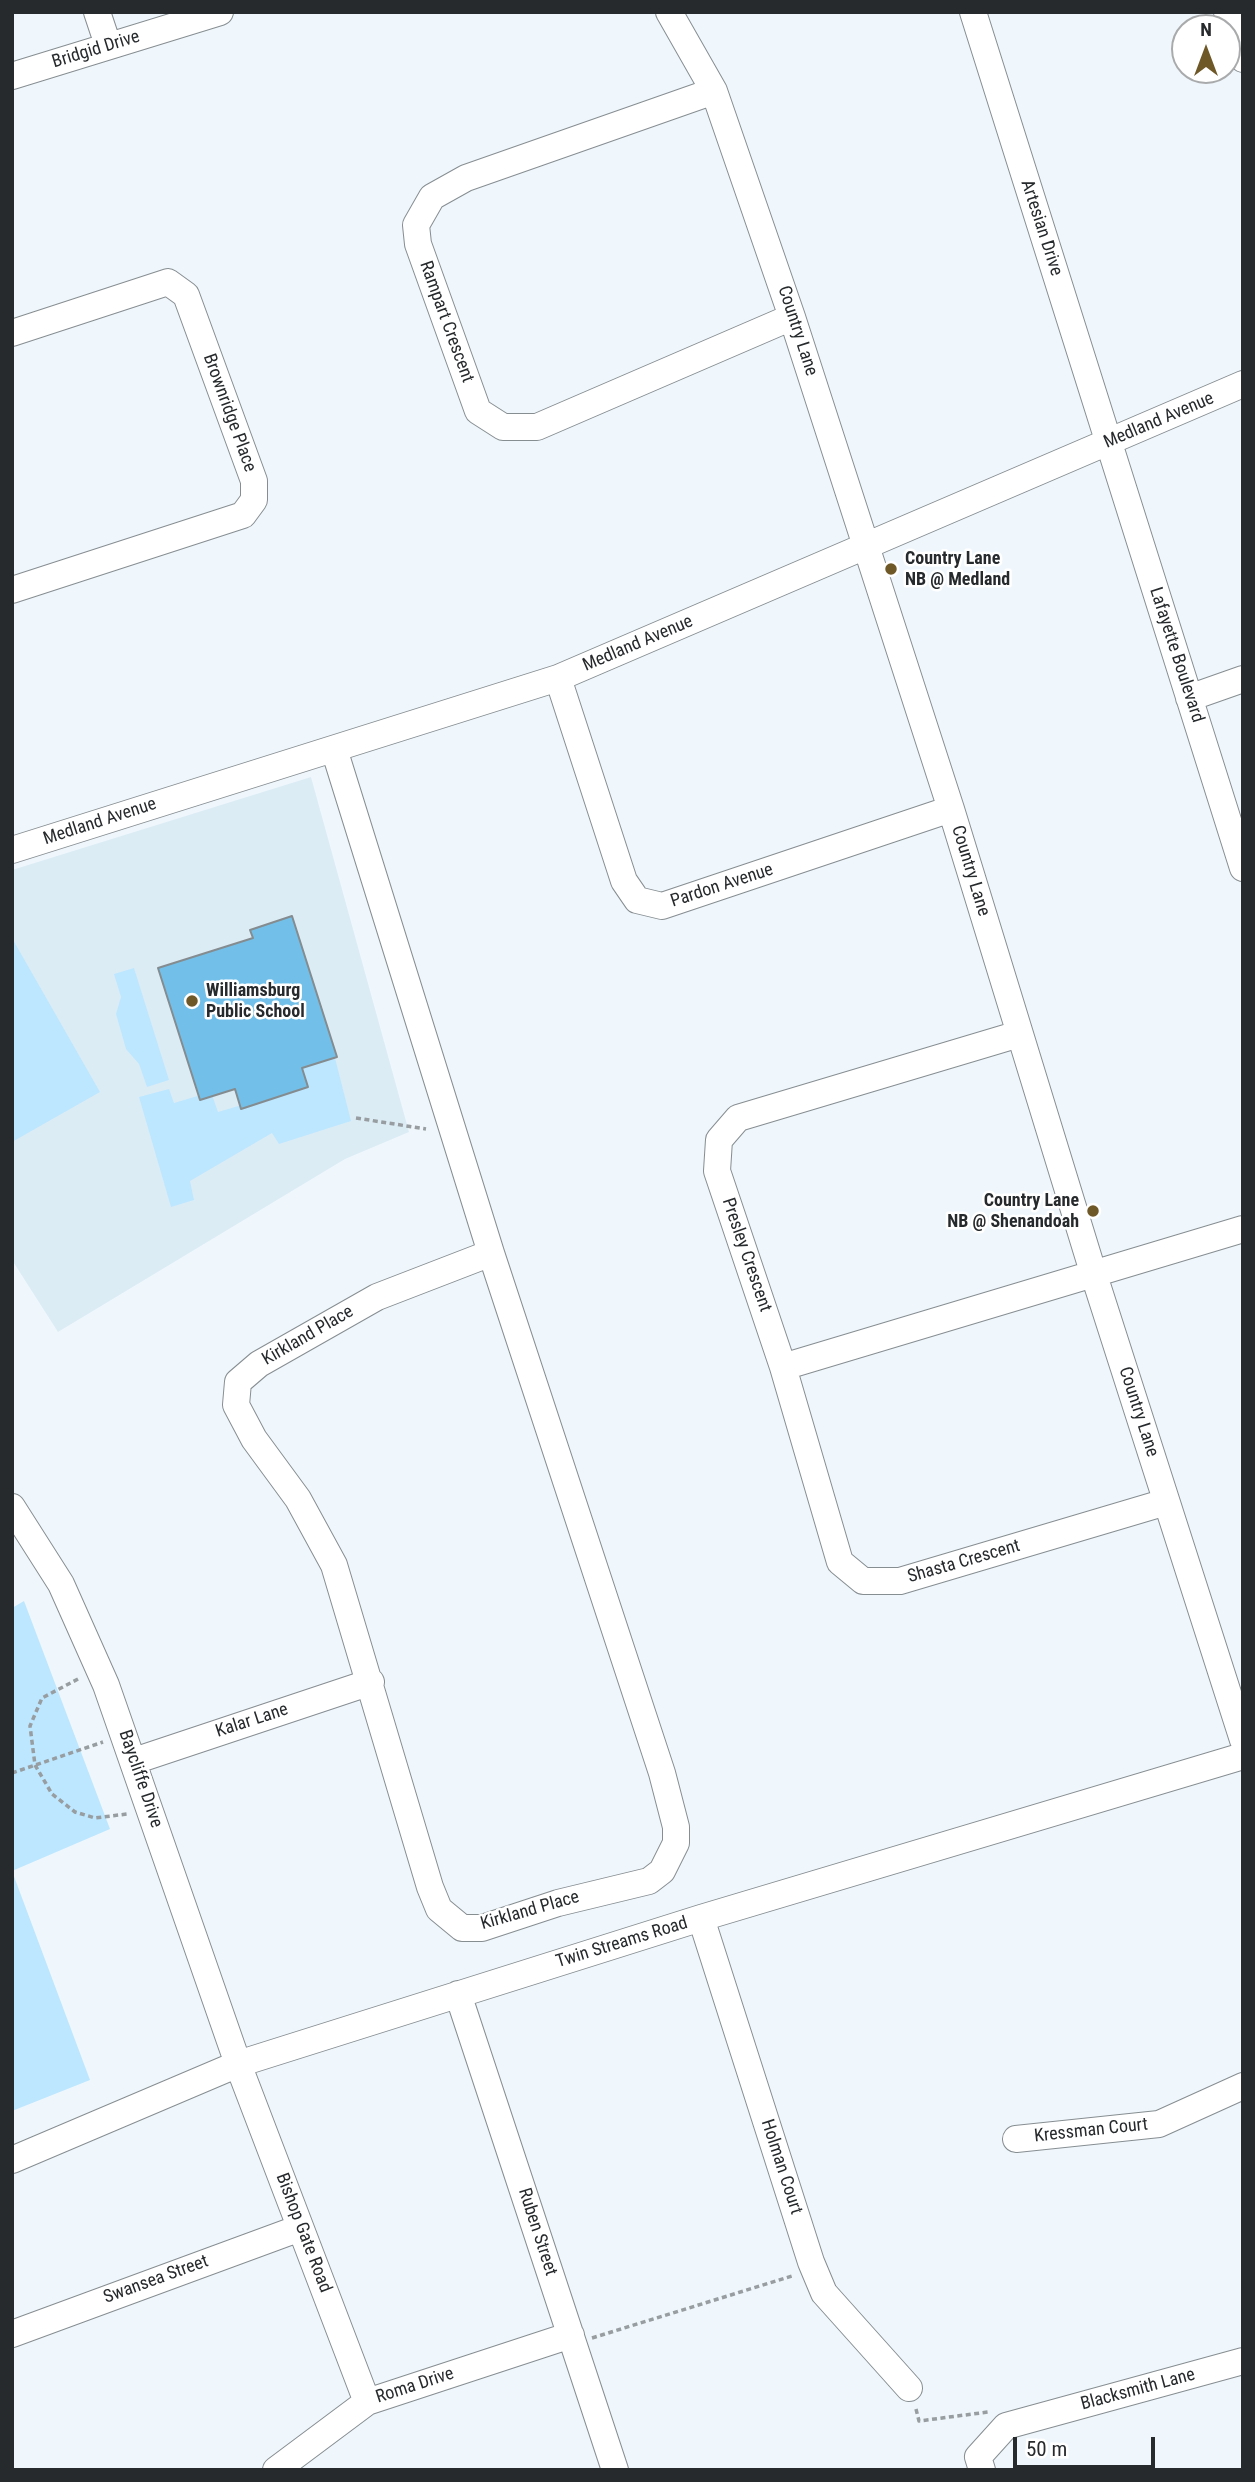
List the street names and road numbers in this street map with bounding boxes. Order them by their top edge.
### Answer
street label: Bridgid Drive [50,26,142,74]
street label: Artesian Drive [1015,177,1067,279]
street label: Rampart Crescent [414,258,478,386]
street label: Country Lane [772,283,822,379]
street label: Brownridge Place [198,351,260,475]
street label: Medland Avenue [1101,388,1217,454]
street label: Lafayette Boulevard [1144,585,1208,725]
street label: Medland Avenue [580,611,696,677]
street label: Medland Avenue [41,794,159,850]
street label: Country Lane [946,823,994,919]
street label: Pardon Avenue [668,859,776,913]
street label: Presley Crescent [716,1195,776,1315]
street label: Kirkland Place [259,1301,357,1371]
street label: Country Lane [1113,1364,1163,1460]
street label: Shasta Crescent [905,1536,1023,1588]
street label: Kalar Lane [213,1699,291,1743]
street label: Baycliffe Drive [113,1727,167,1831]
street label: Kirkland Place [478,1887,582,1935]
street label: Twin Streams Road [554,1913,690,1973]
street label: Kressman Court [1033,2114,1149,2148]
street label: Holman Court [756,2117,806,2217]
street label: Bishop Gate Road [270,2170,336,2296]
street label: Ruben Street [513,2186,561,2278]
street label: Swansea Street [101,2251,211,2309]
street label: Roma Drive [373,2363,457,2409]
street label: Blacksmith Lane [1079,2364,1197,2416]

